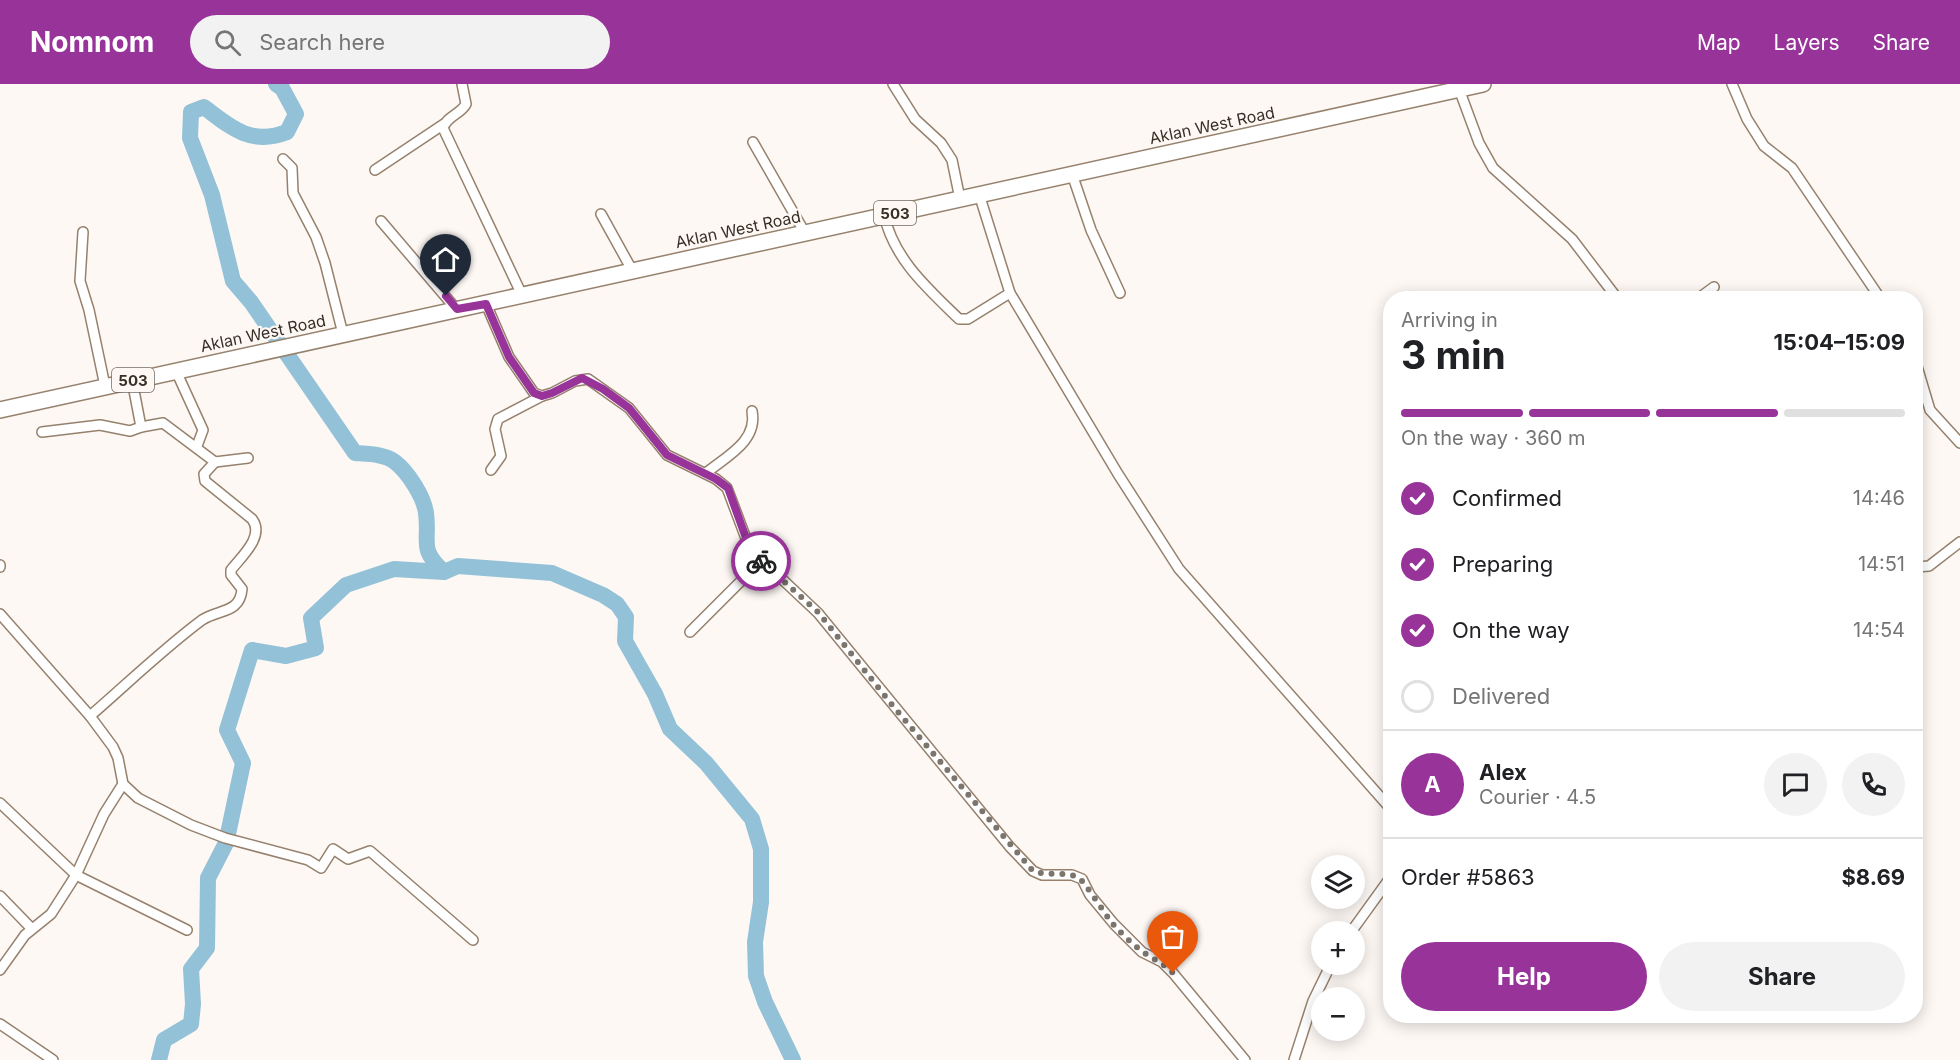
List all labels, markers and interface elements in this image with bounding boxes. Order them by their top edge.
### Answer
search box [190,15,610,69]
text: Nomnom [30,25,154,59]
icon: search [211,26,244,59]
text: Search here [259,29,385,55]
text: Map [1697,30,1741,55]
text: Layers [1774,30,1840,55]
text: Share [1873,30,1930,55]
street label: Aklan West Road [1147,102,1277,148]
road number: 503 [874,201,916,225]
street label: Aklan West Road [673,206,803,252]
pin [420,234,471,296]
icon: home [429,243,462,276]
text: Arriving in [1401,308,1498,332]
street label: Aklan West Road [198,310,328,356]
text: 15:04–15:09 [1773,329,1905,355]
text: 3 min [1401,331,1506,378]
road number: 503 [112,368,154,392]
text: On the way · 360 m [1401,426,1585,450]
icon: check [1401,482,1434,515]
text: Confirmed [1452,485,1562,511]
text: 14:46 [1853,486,1905,510]
courier [731,531,791,591]
icon: bike [745,545,778,578]
icon: check [1401,548,1434,581]
text: Preparing [1452,551,1553,577]
text: 14:51 [1858,552,1905,576]
icon: check [1401,614,1434,647]
text: On the way [1452,617,1570,643]
text: 14:54 [1853,618,1905,642]
text: Delivered [1452,683,1550,709]
button: chat [1764,753,1827,816]
button: phone [1842,753,1905,816]
text: Alex [1479,759,1527,785]
text: A [1424,771,1441,797]
text: Courier · 4.5 [1479,785,1596,809]
map controls [1311,855,1365,1041]
button: layers [1311,855,1365,909]
text: Order #5863 [1401,864,1535,890]
text: $8.69 [1841,864,1905,890]
pin [1147,911,1198,973]
icon: bag [1156,920,1189,953]
button: + [1311,921,1365,975]
button: Help [1401,942,1647,1011]
button: Share [1659,942,1905,1011]
button: − [1311,987,1365,1041]

